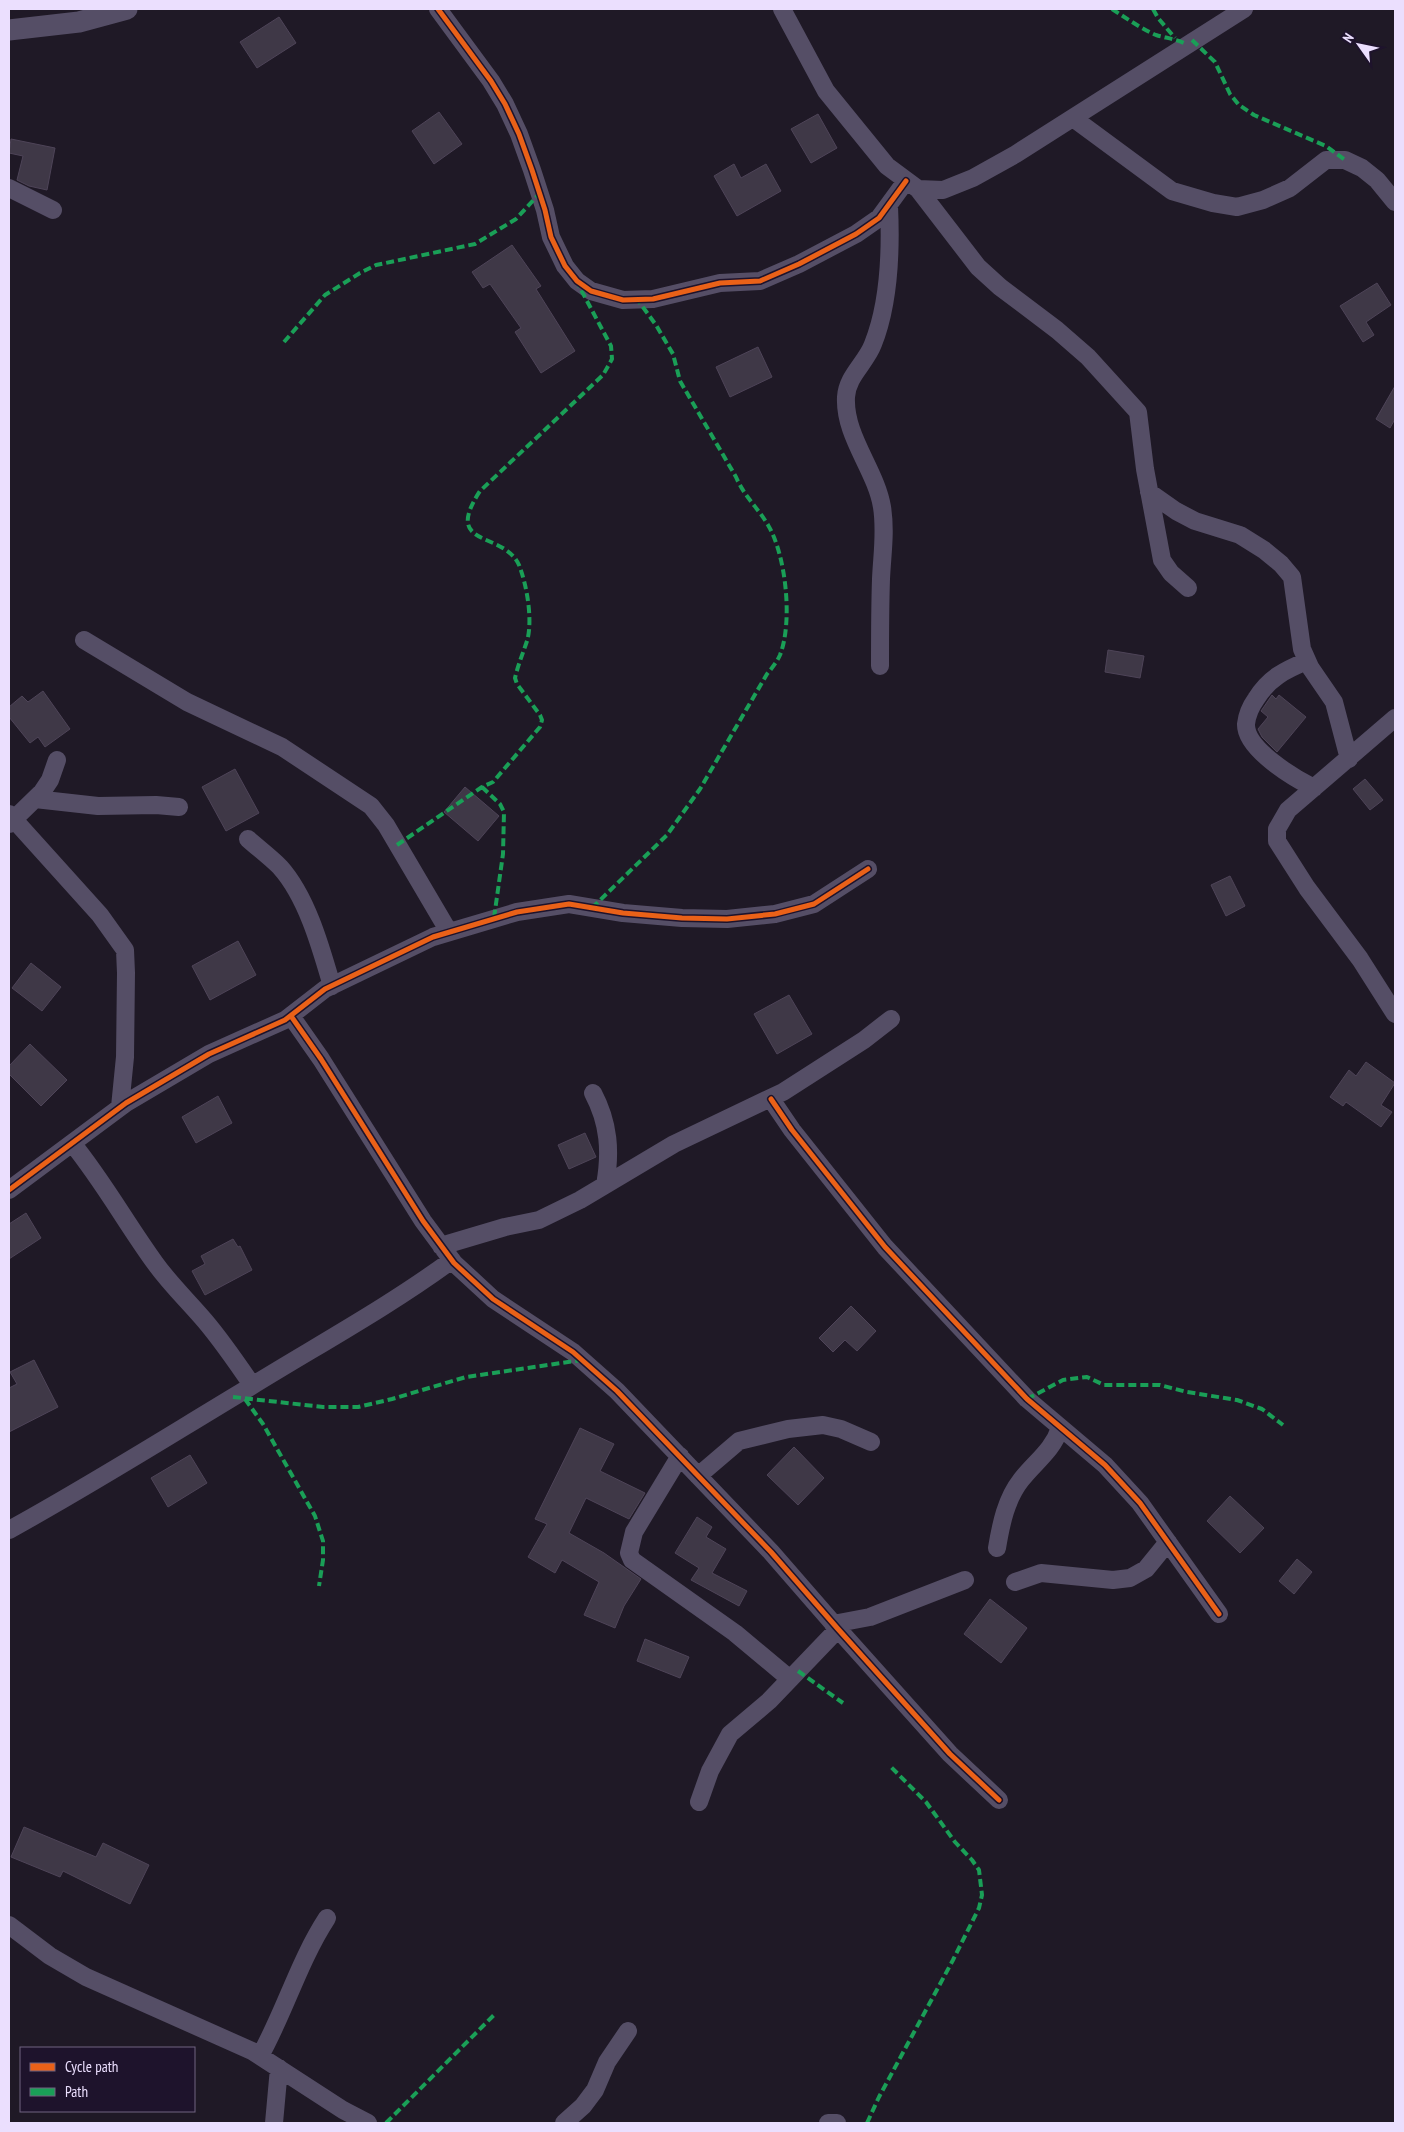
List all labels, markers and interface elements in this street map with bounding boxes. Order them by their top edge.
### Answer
north arrow [1334,20,1384,70]
text: N [1338,30,1358,46]
legend [20,2047,195,2112]
text: Cycle path [65,2057,118,2076]
text: Path [65,2082,88,2101]

